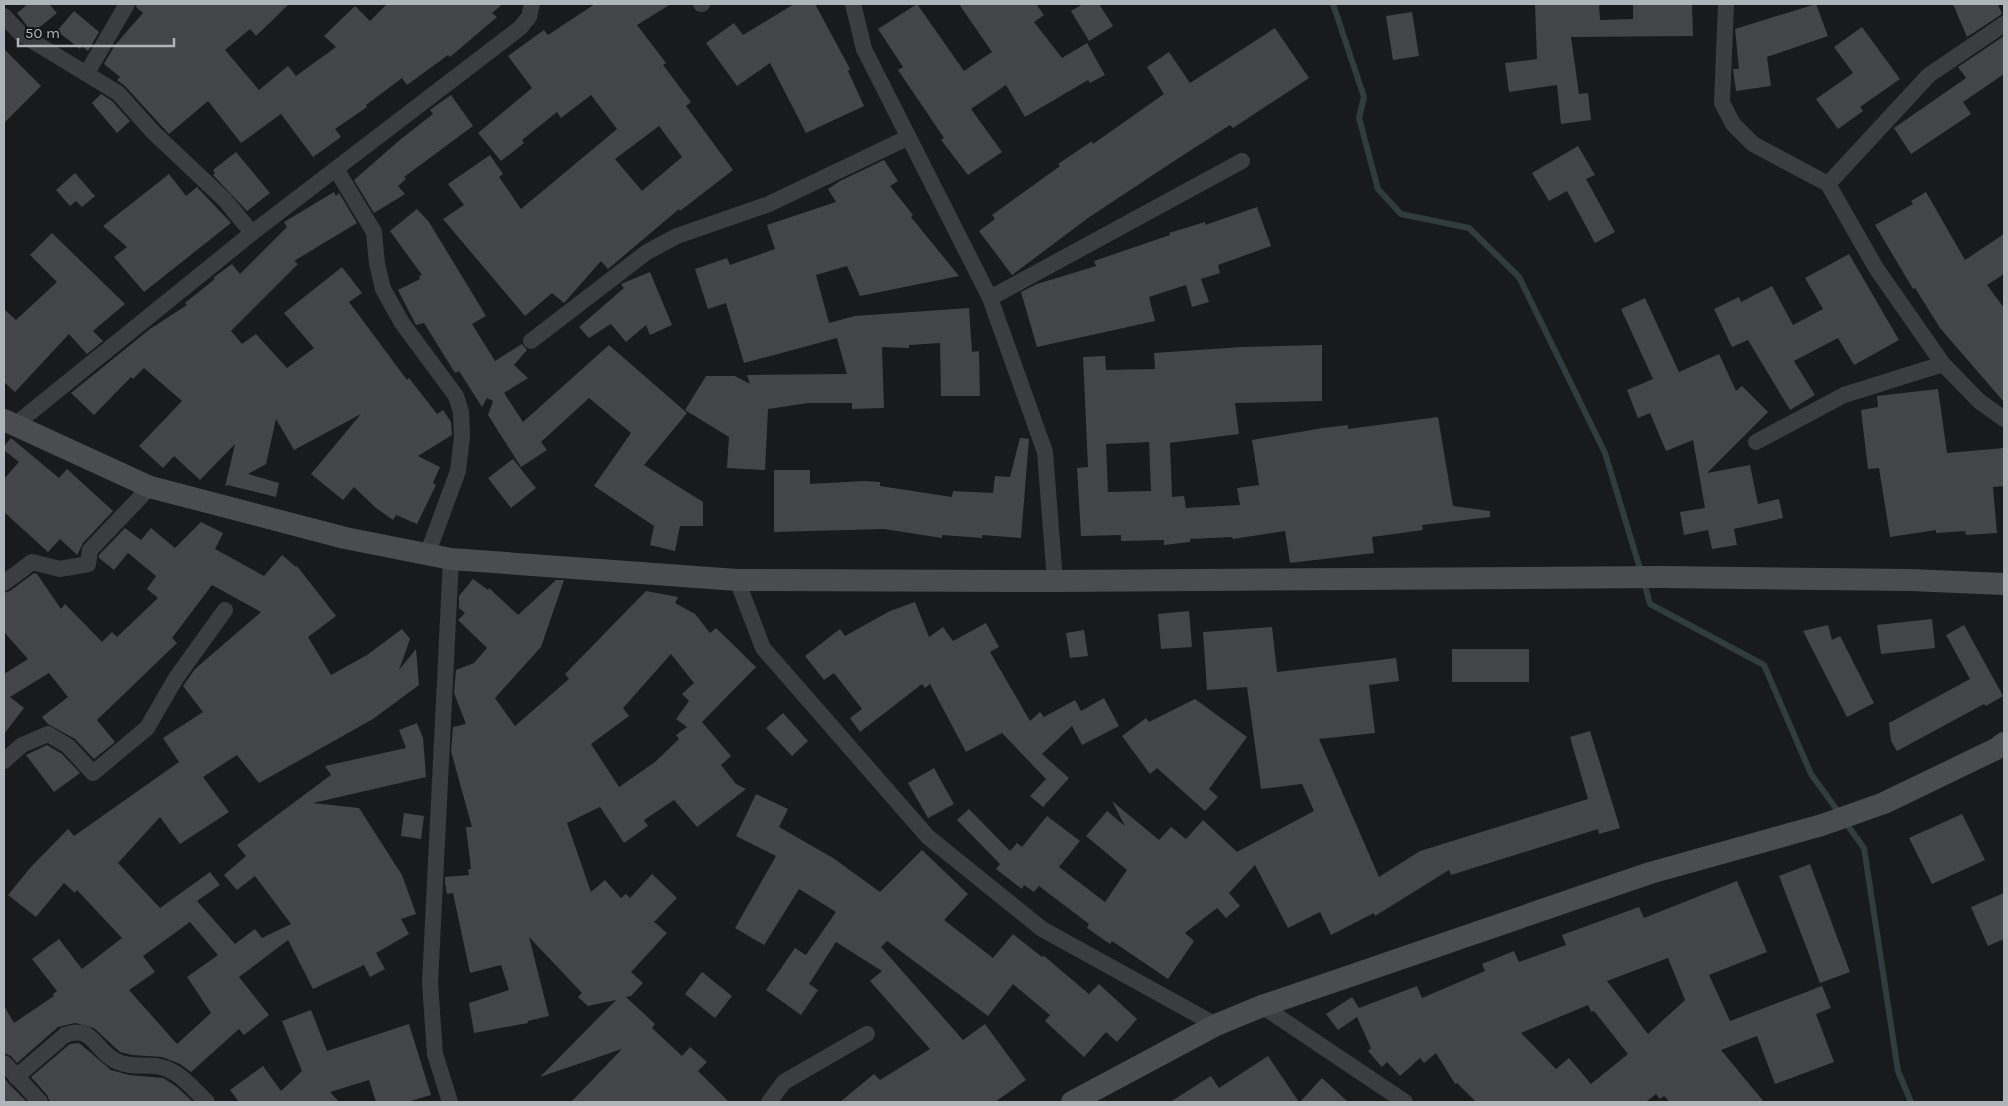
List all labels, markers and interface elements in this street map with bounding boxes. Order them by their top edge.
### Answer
scale bar [18,15,174,47]
text: 50 m [25,24,60,42]

